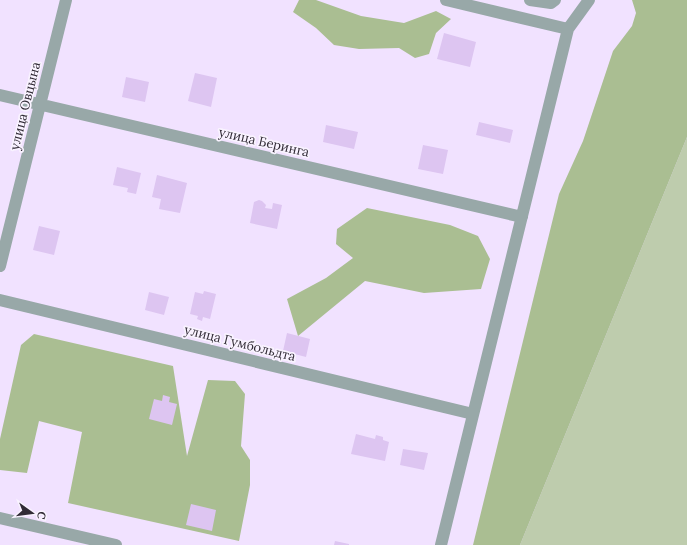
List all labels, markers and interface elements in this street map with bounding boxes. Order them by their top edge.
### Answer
street label: улица Овцына [6,60,44,152]
street label: улица Беринга [217,123,311,161]
street label: улица Гумбольдта [183,321,298,365]
north arrow [12,493,52,533]
text: С [34,510,49,521]

